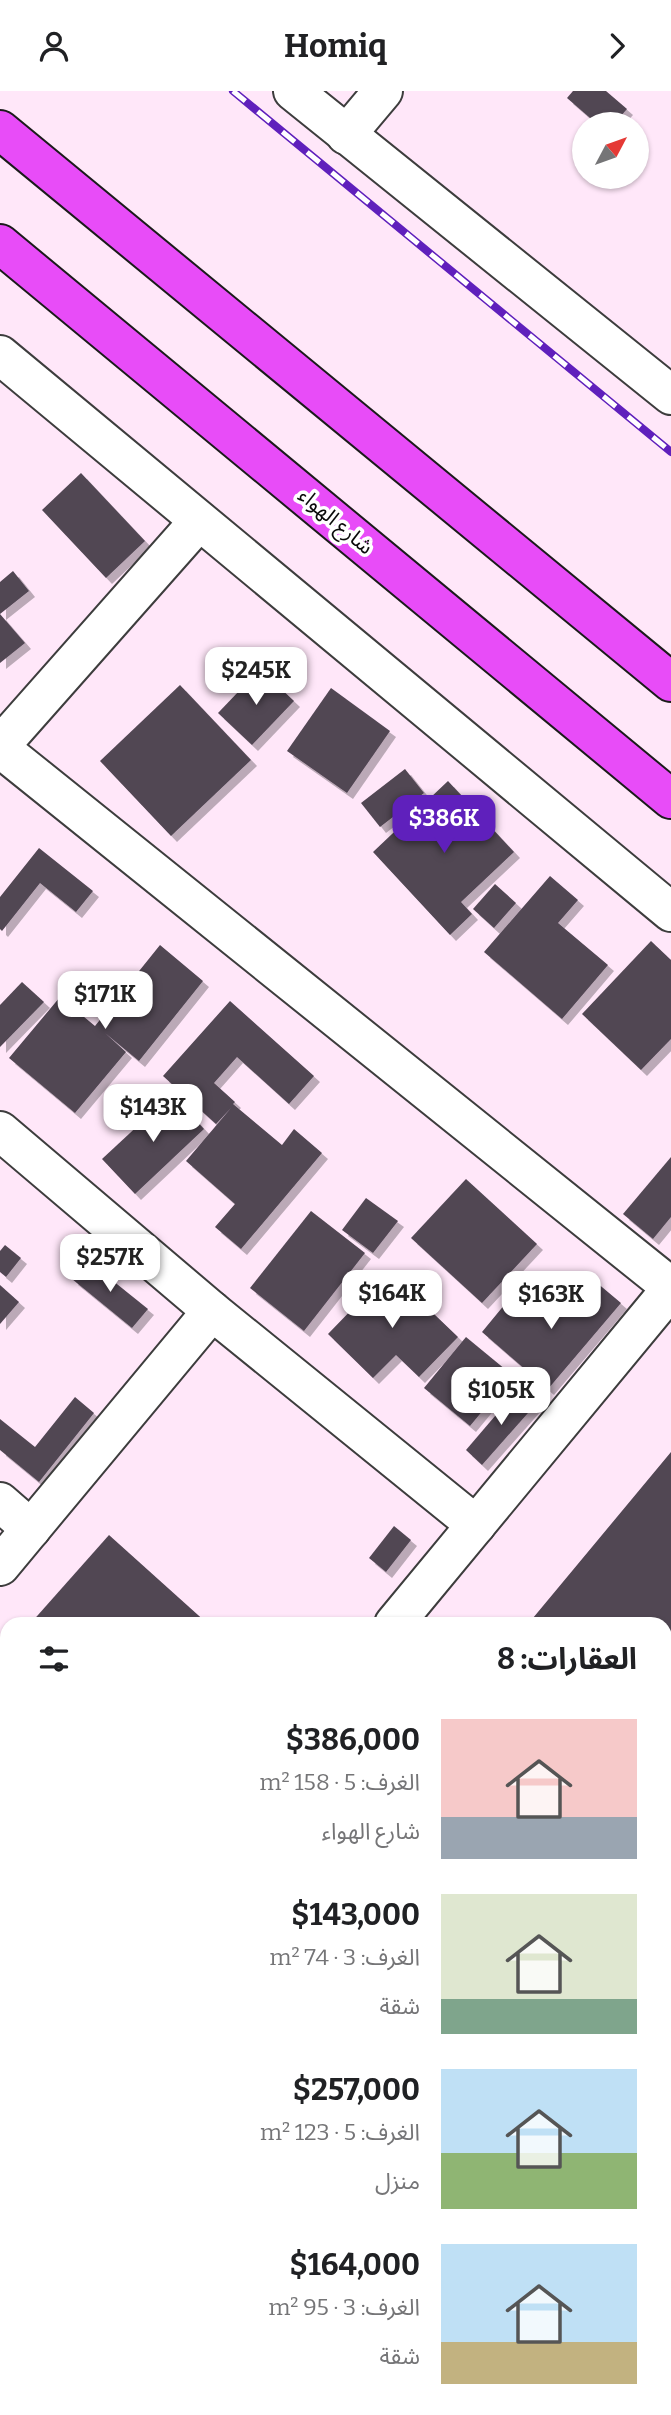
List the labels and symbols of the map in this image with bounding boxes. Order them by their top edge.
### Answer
north arrow [572,112,649,189]
street label: شارع الهواء [292,482,379,561]
pin: $245K [207,647,305,707]
pin: $386K [395,795,493,855]
pin: $171K [56,971,154,1031]
pin: $143K [104,1084,202,1144]
pin: $257K [61,1235,159,1294]
pin: $164K [343,1271,441,1330]
pin: $163K [502,1271,600,1331]
pin: $105K [452,1367,550,1427]

